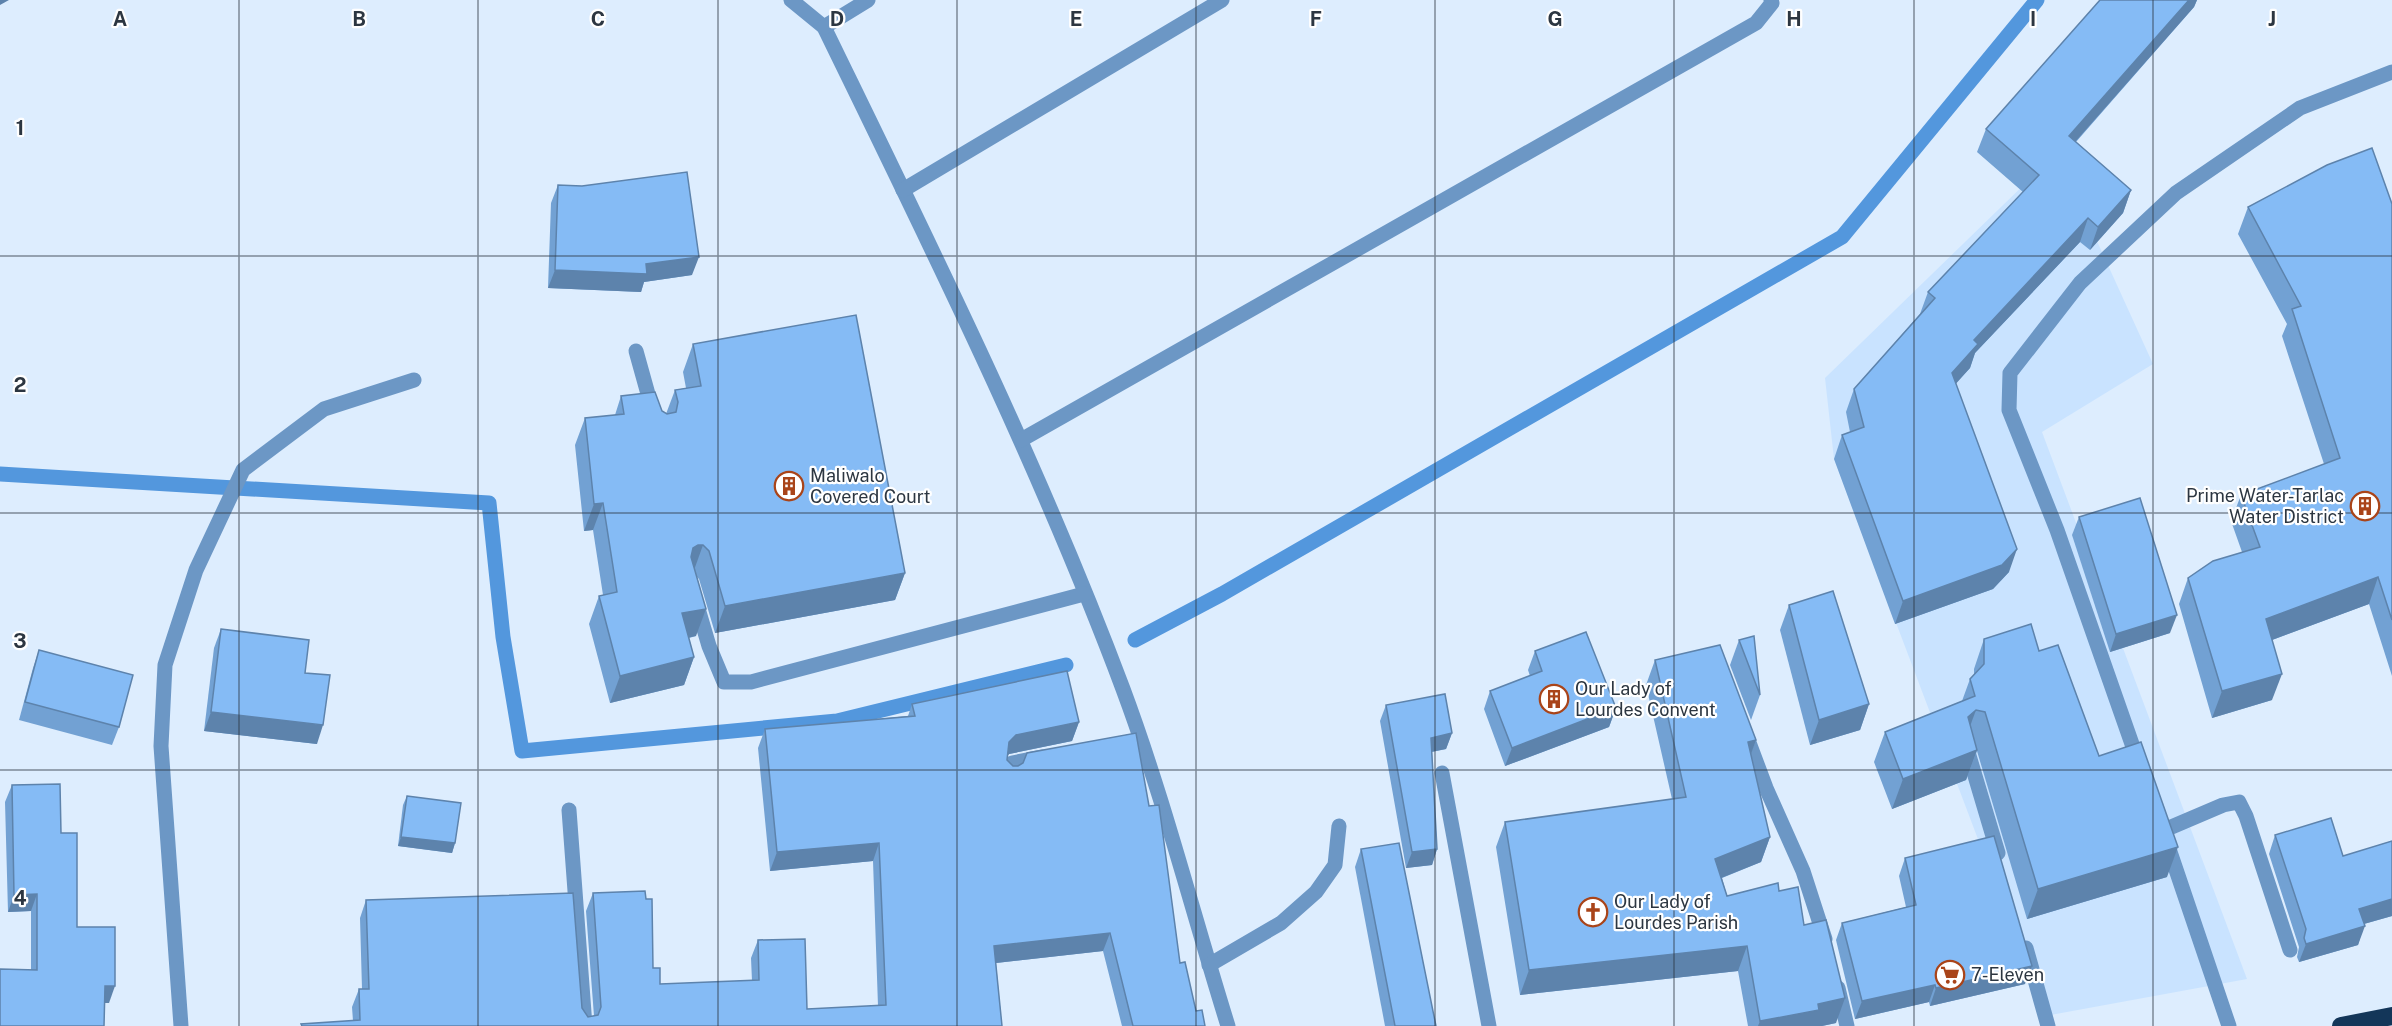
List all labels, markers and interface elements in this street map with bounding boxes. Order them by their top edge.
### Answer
text: A [113,7,127,31]
text: B [352,7,366,31]
text: C [591,7,605,31]
text: D [830,7,844,31]
text: E [1070,7,1082,31]
text: F [1310,7,1322,31]
text: G [1547,7,1563,31]
text: H [1786,7,1802,31]
text: I [2030,7,2036,31]
text: J [2268,7,2276,31]
text: 1 [16,116,24,140]
text: 2 [14,373,26,397]
place label: Maliwalo Covered Court [810,465,931,507]
building icon: Maliwalo Covered Court [773,470,805,502]
place label: Prime Water-Tarlac Water District [2186,485,2344,527]
building icon: Prime Water-Tarlac Water District [2349,490,2381,522]
text: 3 [13,629,27,653]
place label: Our Lady of Lourdes Convent [1575,678,1716,720]
building icon: Our Lady of Lourdes Convent [1538,683,1570,715]
text: 4 [13,886,27,910]
place label: Our Lady of Lourdes Parish [1614,891,1738,933]
church icon: Our Lady of Lourdes Parish [1577,896,1609,928]
supermarket icon: 7-Eleven [1934,959,1966,991]
place label: 7-Eleven [1971,964,2044,985]

